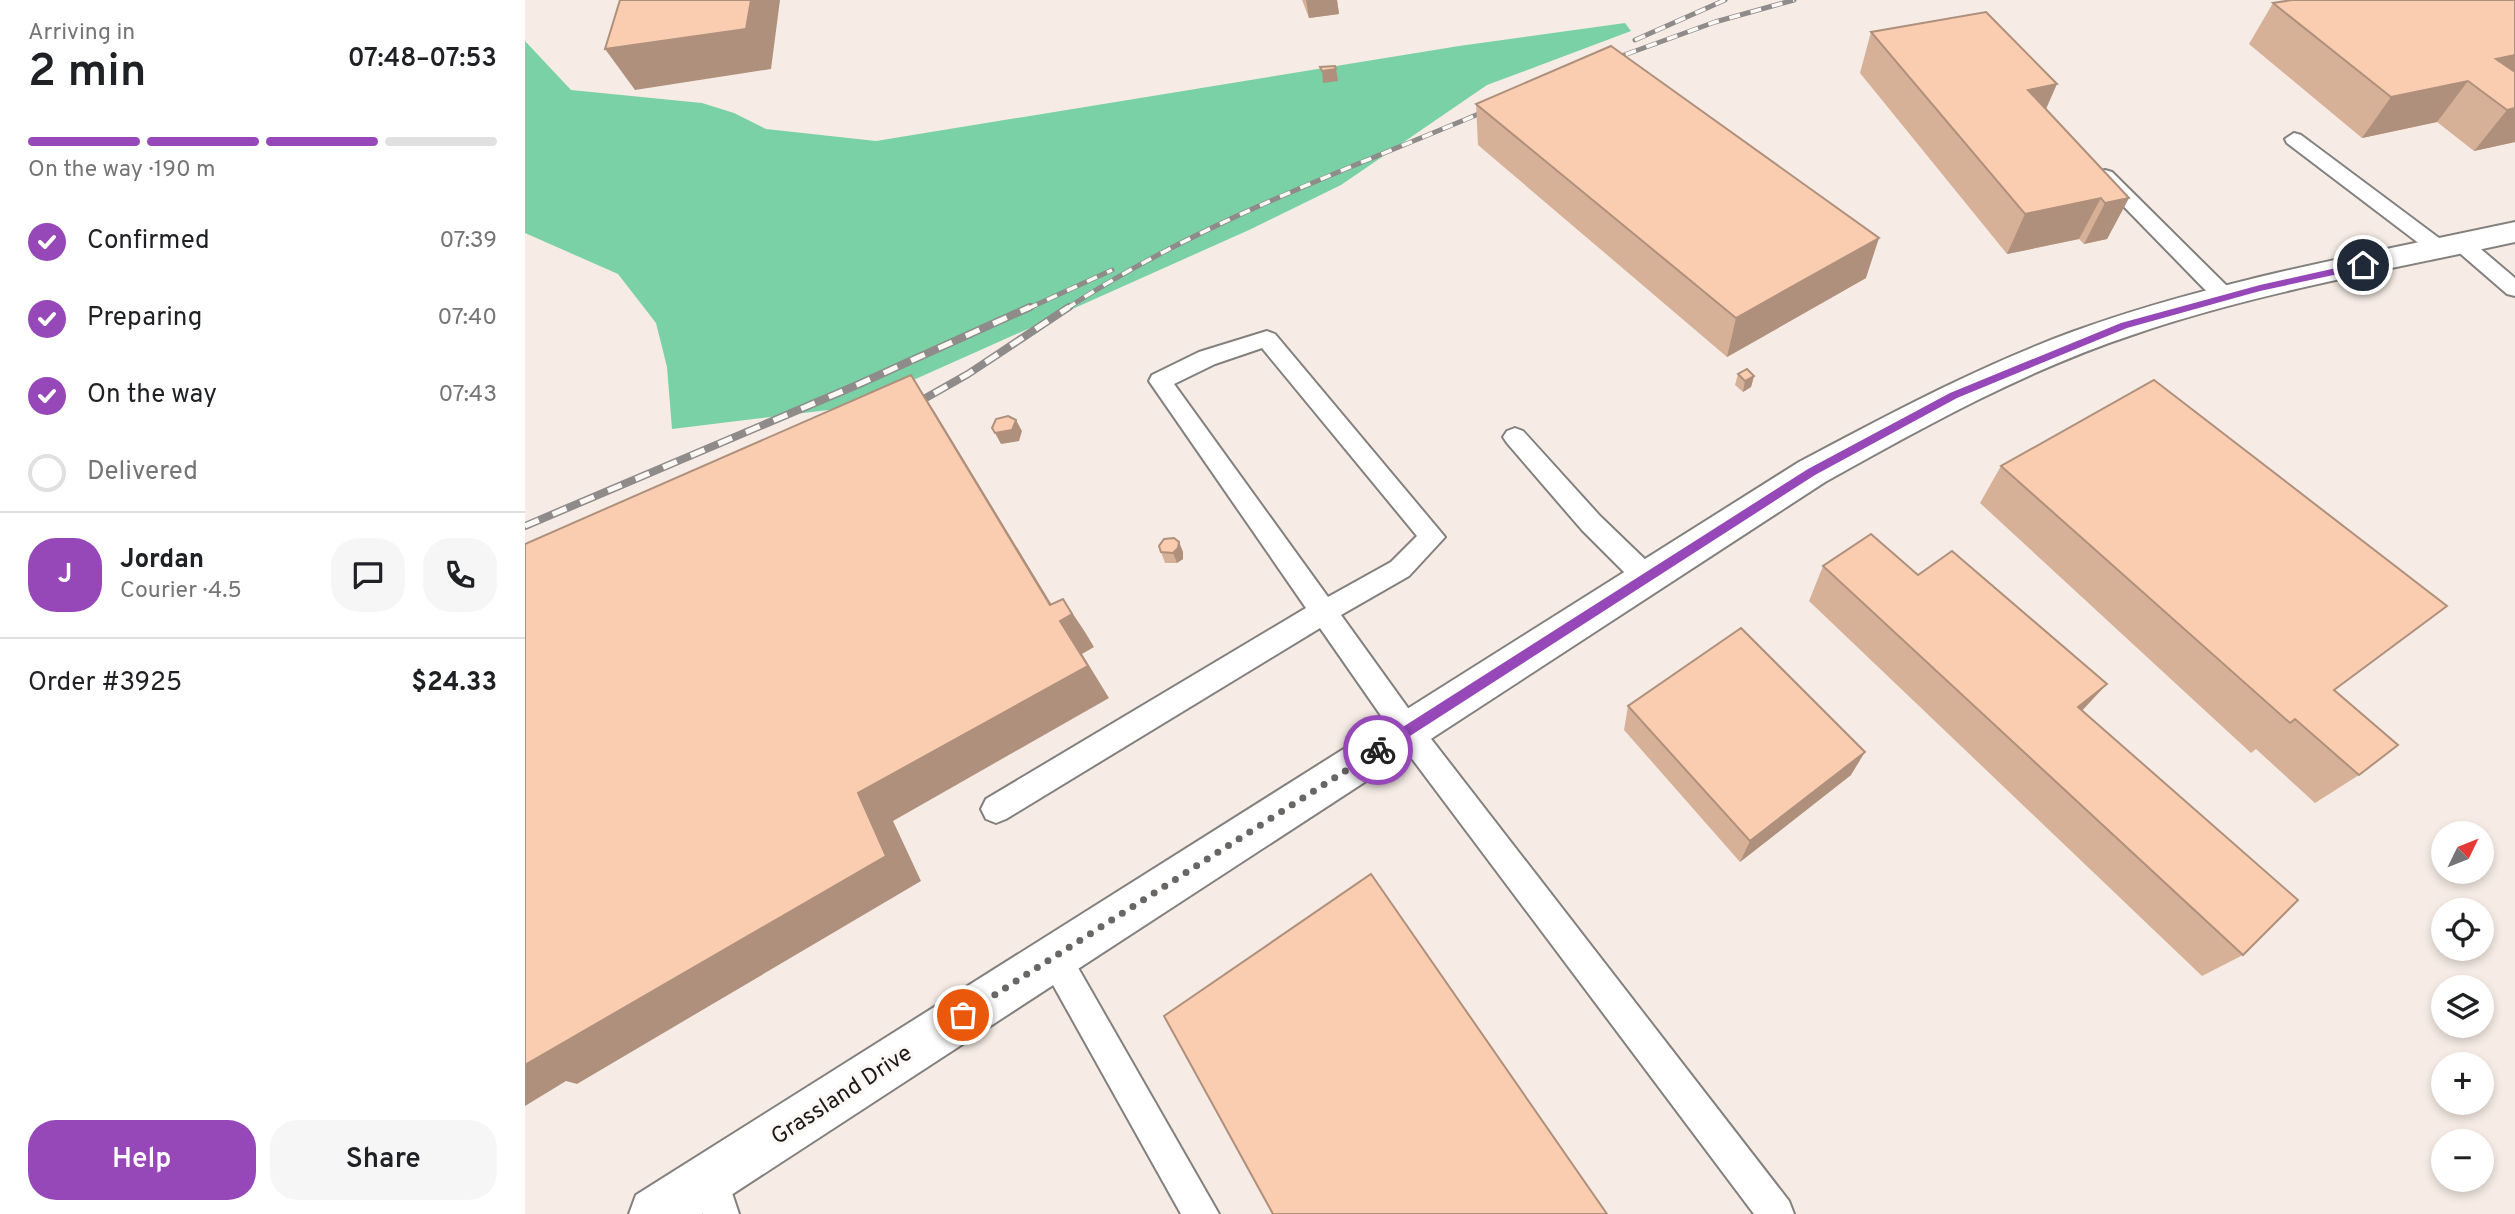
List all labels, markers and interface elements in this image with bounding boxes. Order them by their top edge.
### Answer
text: Arriving in [28,19,135,48]
text: 07:48–07:53 [348,43,497,76]
text: 2 min [28,44,147,103]
text: On the way · 190 m [28,156,216,185]
icon: check [28,223,66,261]
text: Confirmed [87,225,210,258]
text: 07:39 [440,227,497,256]
pin [2333,235,2393,295]
icon: home [2344,246,2382,284]
icon: check [28,300,66,338]
text: Preparing [87,302,202,335]
text: 07:40 [438,304,497,333]
icon: check [28,377,66,415]
text: On the way [87,379,217,412]
text: 07:43 [439,381,497,410]
text: Delivered [87,456,198,489]
button: chat [331,538,405,612]
button: phone [423,538,497,612]
text: Jordan [120,544,204,577]
text: J [58,559,72,592]
text: Courier · 4.5 [120,577,242,606]
text: Order #3925 [28,667,182,700]
text: $24.33 [411,667,497,700]
courier [1343,715,1413,785]
icon: bike [1359,731,1397,769]
north arrow [2431,821,2494,884]
map controls [2431,821,2494,1192]
button: locate [2431,898,2494,961]
button: layers [2431,975,2494,1038]
pin [933,985,993,1045]
icon: bag [944,996,982,1034]
street label: Grassland Drive [766,1040,918,1153]
button: + [2431,1052,2494,1115]
button: Help [28,1120,256,1200]
button: Share [270,1120,497,1200]
button: − [2431,1129,2494,1192]

